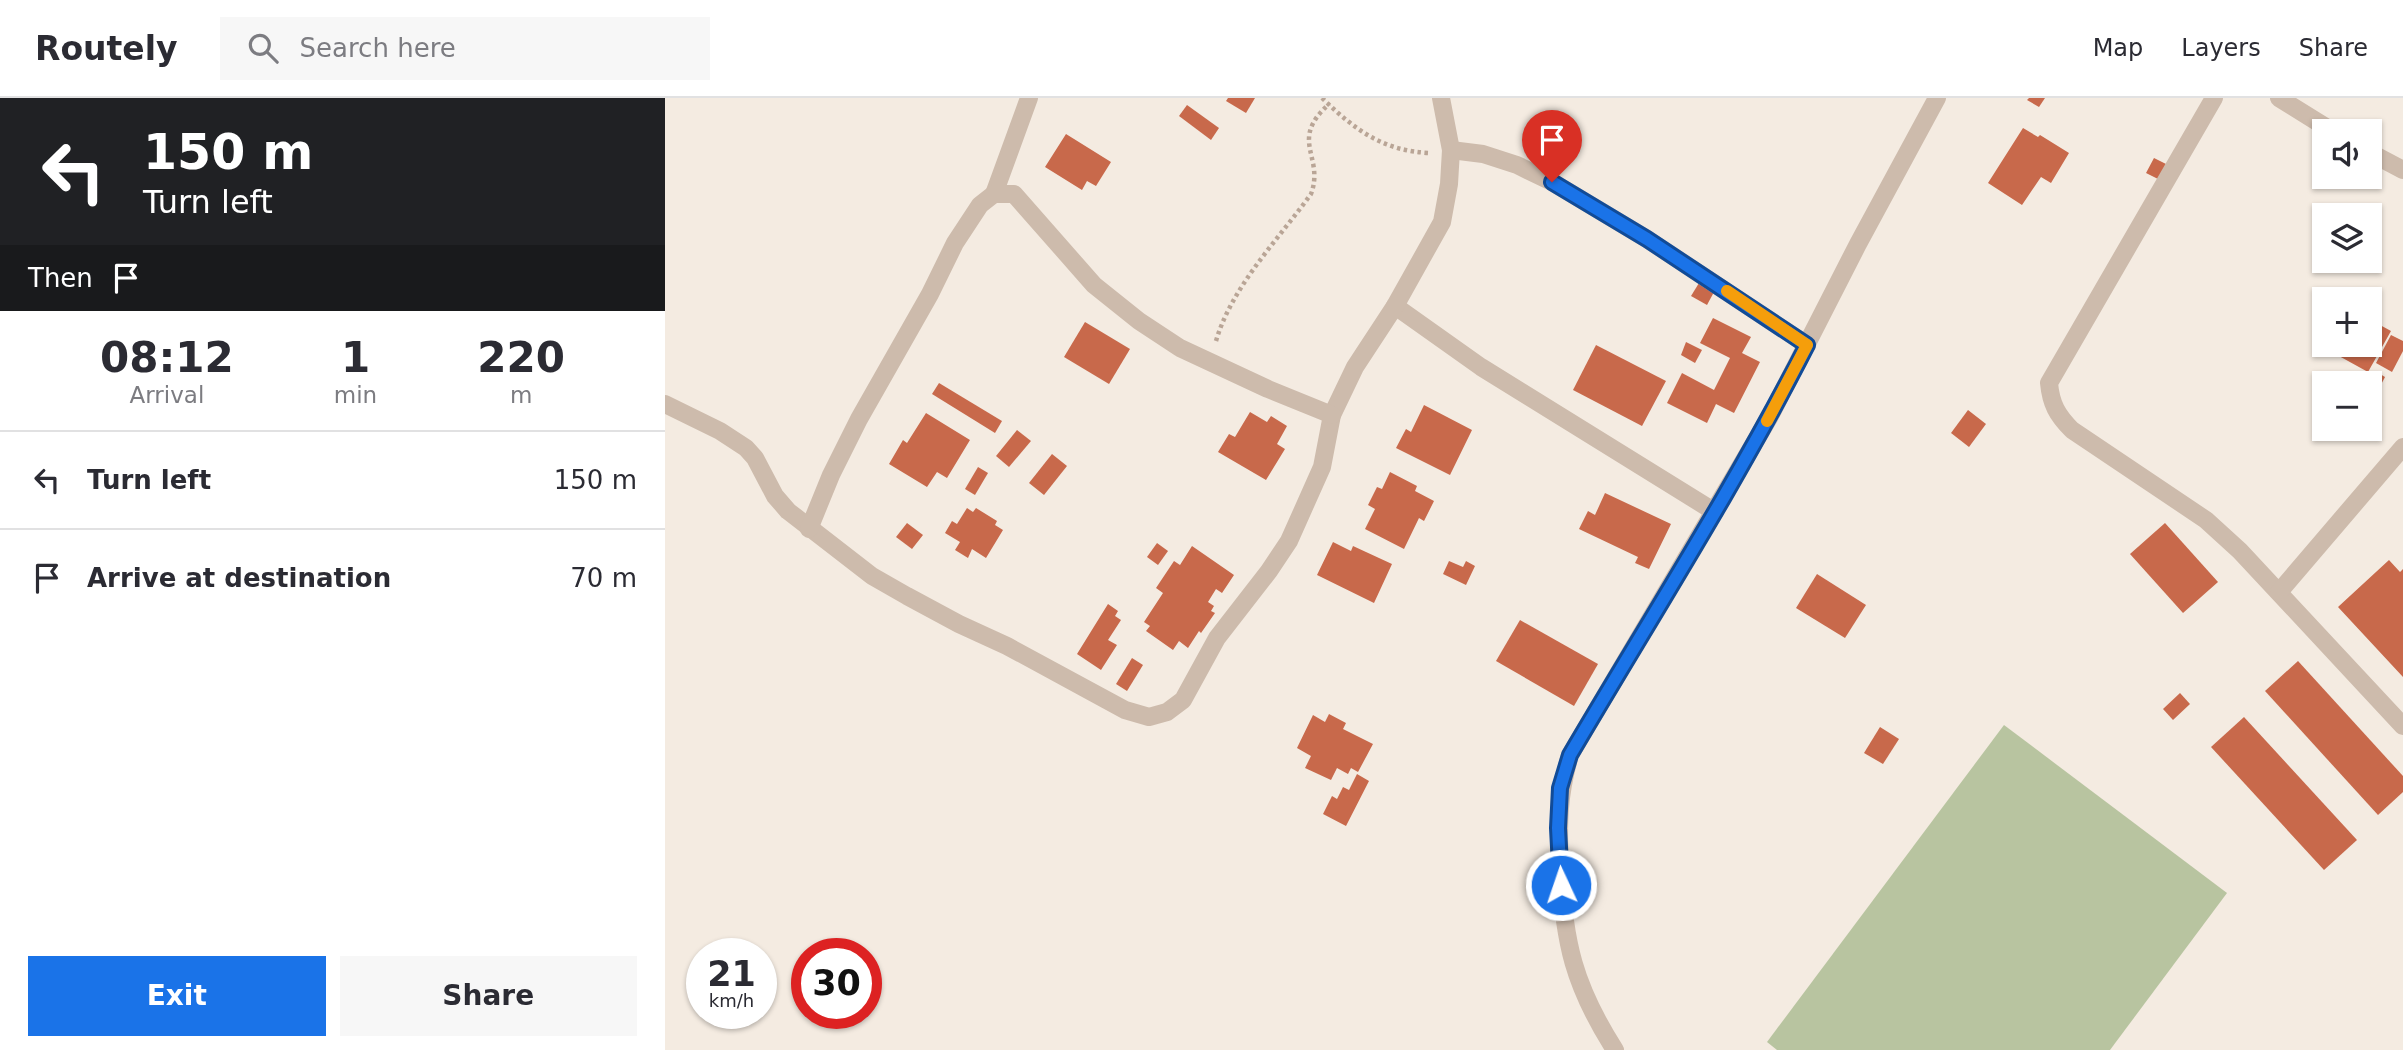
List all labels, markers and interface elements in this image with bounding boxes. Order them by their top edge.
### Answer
search box [220,17,710,80]
text: Routely [35,29,178,68]
icon: search [244,29,282,67]
text: Search here [300,33,456,63]
text: Map [2093,34,2143,62]
text: Layers [2181,34,2261,62]
text: Share [2299,34,2368,62]
pin [1522,110,1582,182]
map controls [2312,119,2382,441]
button: sound [2312,119,2382,189]
icon: arrive [1533,121,1571,159]
text: 150 m [143,124,313,181]
icon: left [28,126,119,217]
text: Turn left [143,183,273,221]
button: layers [2312,203,2382,273]
icon: arrive [107,259,145,297]
text: Then [28,263,93,293]
button: + [2312,287,2382,357]
text: 08:12 [100,333,234,382]
text: 1 [341,333,370,382]
text: 220 [477,333,565,382]
button: − [2312,371,2382,441]
text: Arrival [130,382,204,408]
text: min [334,382,377,408]
text: m [510,382,532,408]
icon: left [28,461,66,499]
text: Turn left [87,465,211,495]
text: 150 m [554,465,637,495]
icon: arrive [28,559,66,597]
text: Arrive at destination [87,563,391,593]
text: 70 m [570,563,637,593]
position arrow [1524,848,1598,922]
speed limit sign: 30 [791,938,882,1029]
text: 21 [707,954,756,994]
button: Exit [28,956,326,1036]
button: Share [340,956,637,1036]
text: km/h [709,990,754,1011]

